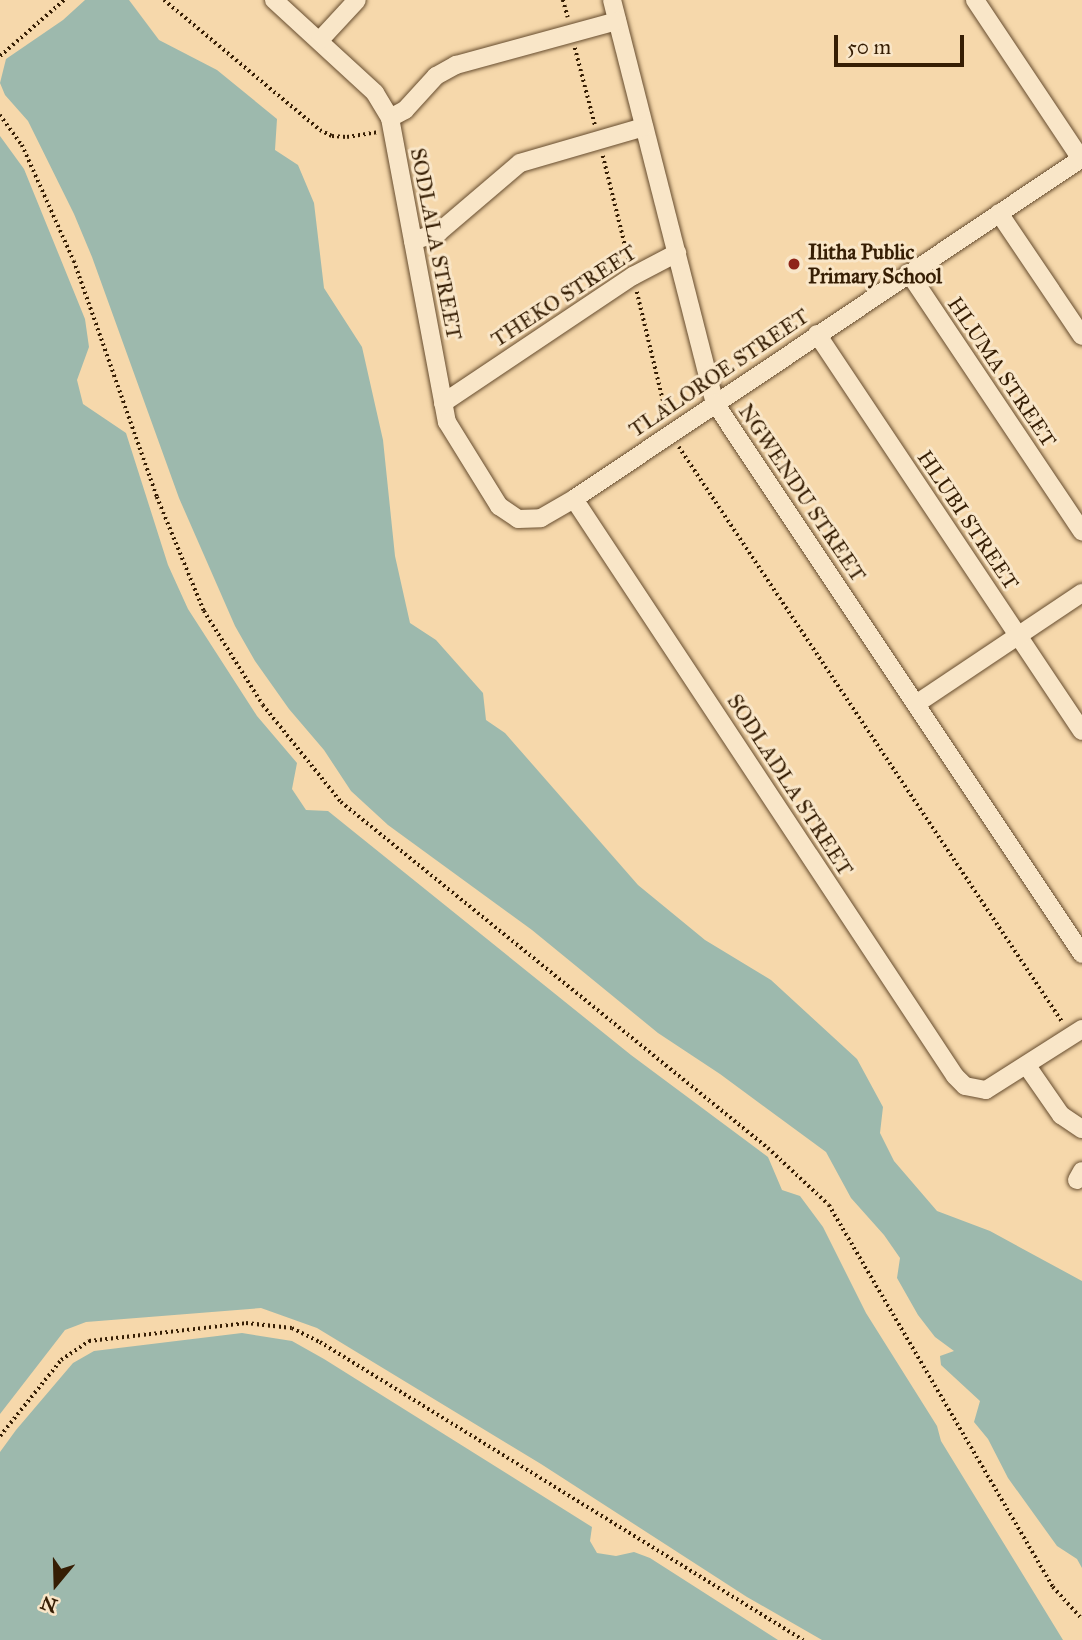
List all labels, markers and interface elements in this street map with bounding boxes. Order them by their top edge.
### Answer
scale bar [837,21,967,65]
text: 50 m [847,34,891,60]
street label: SODLALA STREET [405,146,467,342]
place label: Ilitha Public Primary School [808,239,942,289]
street label: THEKO STREET [487,240,641,352]
marker: Ilitha Public Primary School [786,256,802,272]
street label: HLUMA STREET [942,292,1062,452]
street label: TLALOROE STREET [624,303,814,443]
street label: NGWENDU STREET [733,399,871,587]
street label: HLUBI STREET [912,445,1024,595]
street label: SODLADLA STREET [722,690,858,880]
north arrow [21,1549,91,1619]
text: N [38,1591,60,1618]

